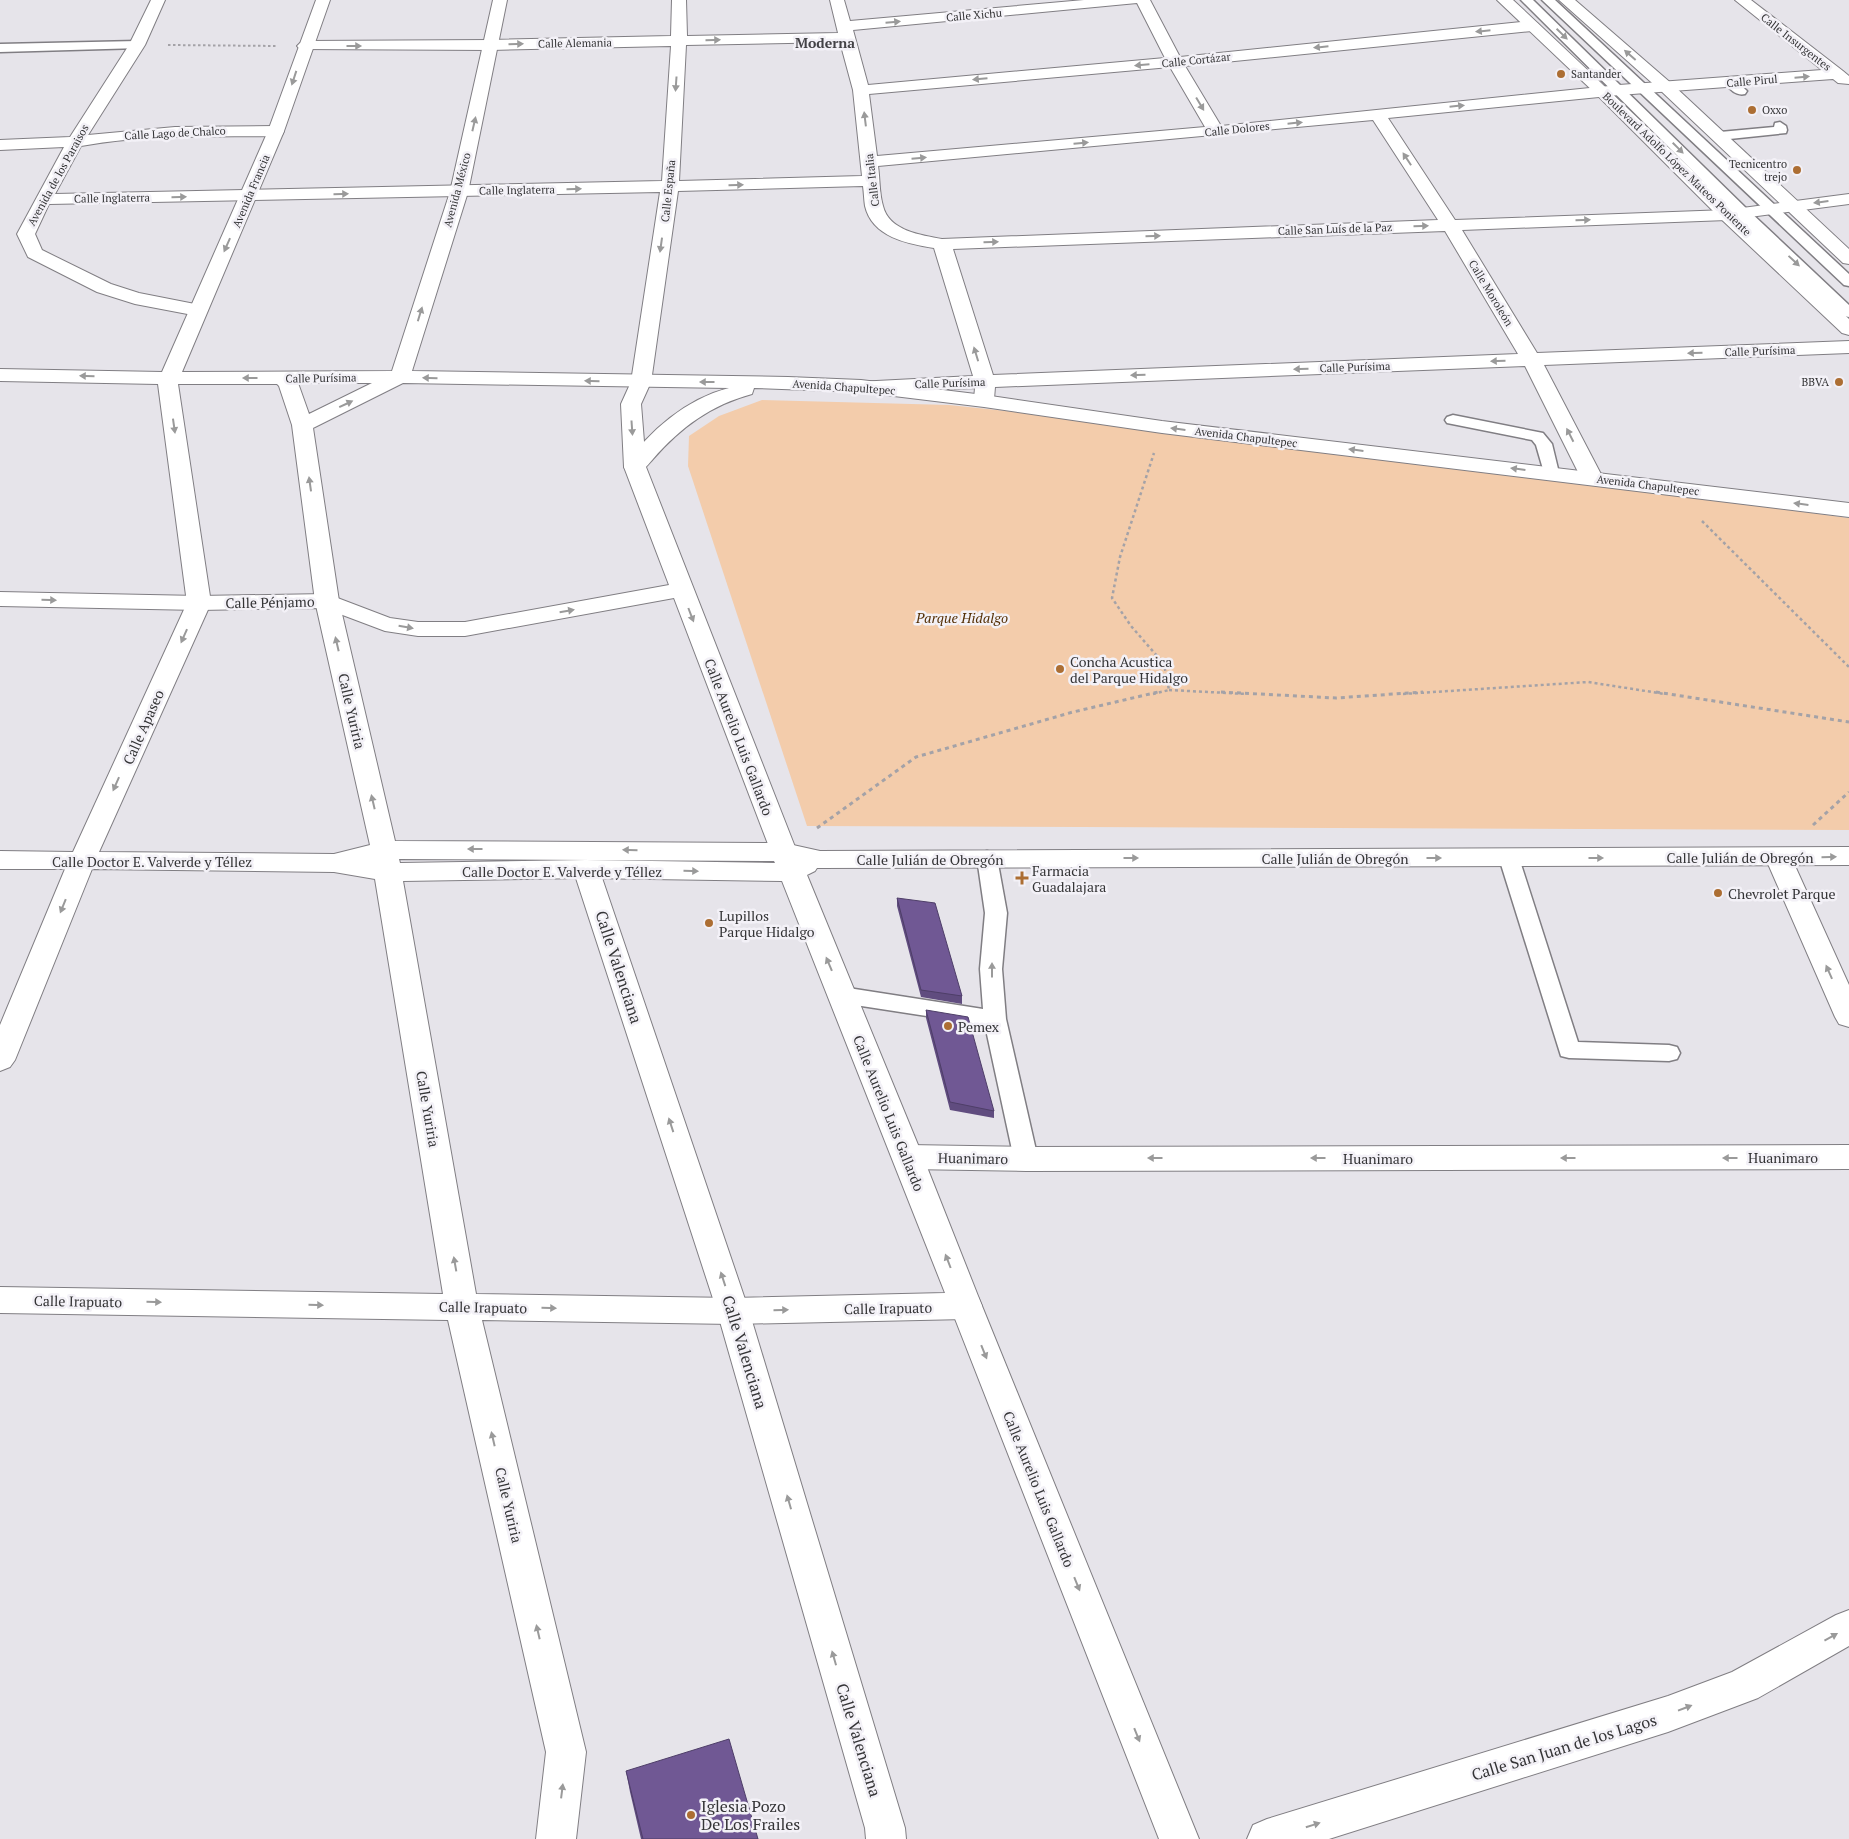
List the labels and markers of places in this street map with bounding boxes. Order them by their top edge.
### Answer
place label: Santander [1571,67,1622,81]
marker: Santander [1555,68,1567,80]
place label: Oxxo [1762,103,1787,117]
marker: Oxxo [1746,104,1758,116]
place label: Tecnicentro trejo [1729,157,1787,184]
marker: Tecnicentro trejo [1791,164,1803,176]
place label: BBVA [1802,375,1829,389]
marker: BBVA [1833,376,1845,388]
place label: Concha Acustica del Parque Hidalgo [1070,652,1188,687]
marker: Concha Acustica del Parque Hidalgo [1054,663,1066,675]
place label: Farmacia Guadalajara [1032,861,1106,896]
marker: Farmacia Guadalajara [1016,872,1028,884]
place label: Chevrolet Parque [1728,884,1836,903]
marker: Chevrolet Parque [1712,887,1724,899]
place label: Lupillos Parque Hidalgo [719,906,815,941]
marker: Lupillos Parque Hidalgo [703,917,715,929]
place label: Pemex [958,1017,1000,1036]
marker: Pemex [942,1020,954,1032]
place label: Iglesia Pozo De Los Frailes [701,1795,800,1835]
marker: Iglesia Pozo De Los Frailes [685,1809,697,1821]

